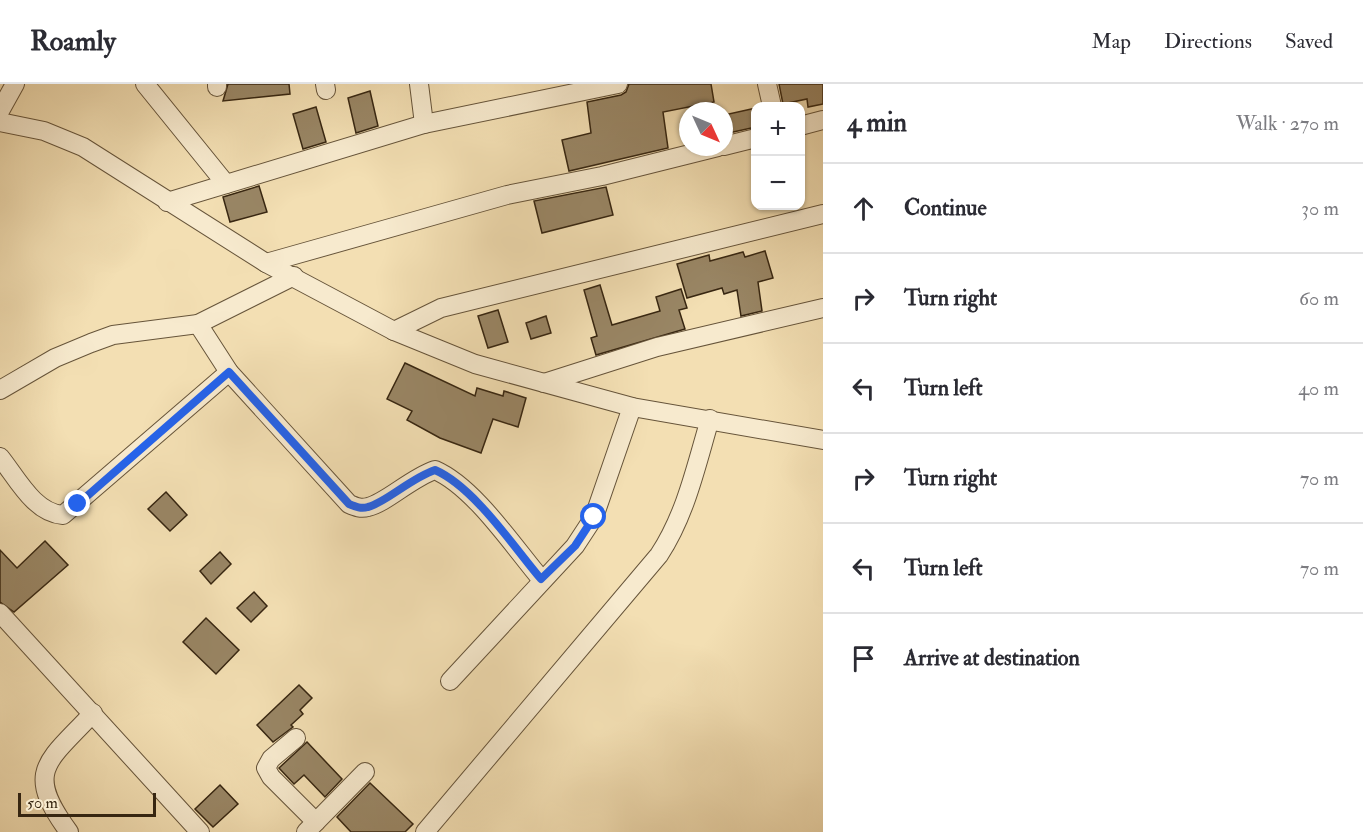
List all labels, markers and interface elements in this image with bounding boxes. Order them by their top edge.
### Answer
text: Roamly [30,24,116,59]
text: Map [1091,28,1131,55]
text: Directions [1164,28,1252,55]
text: Saved [1285,28,1333,55]
north arrow [679,102,733,156]
map controls [751,102,805,210]
button: + [751,102,805,156]
text: 4 min [847,107,907,139]
text: Walk · 270 m [1236,111,1339,136]
button: − [751,156,805,210]
icon: ahead [847,192,880,225]
text: Continue [904,194,987,222]
text: 30 m [1301,196,1339,221]
icon: right [847,282,880,315]
text: Turn right [904,284,997,312]
text: 60 m [1299,286,1339,311]
icon: left [847,372,880,405]
text: Turn left [904,374,983,402]
text: 40 m [1298,376,1339,401]
icon: right [847,462,880,495]
text: Turn right [904,464,997,492]
text: 70 m [1300,466,1339,491]
route end [64,490,90,516]
route start [580,503,606,529]
icon: left [847,552,880,585]
text: Turn left [904,554,983,582]
text: 70 m [1300,556,1339,581]
icon: arrive [847,642,880,675]
text: Arrive at destination [904,644,1080,672]
scale bar [18,790,156,818]
text: 50 m [27,793,58,813]

